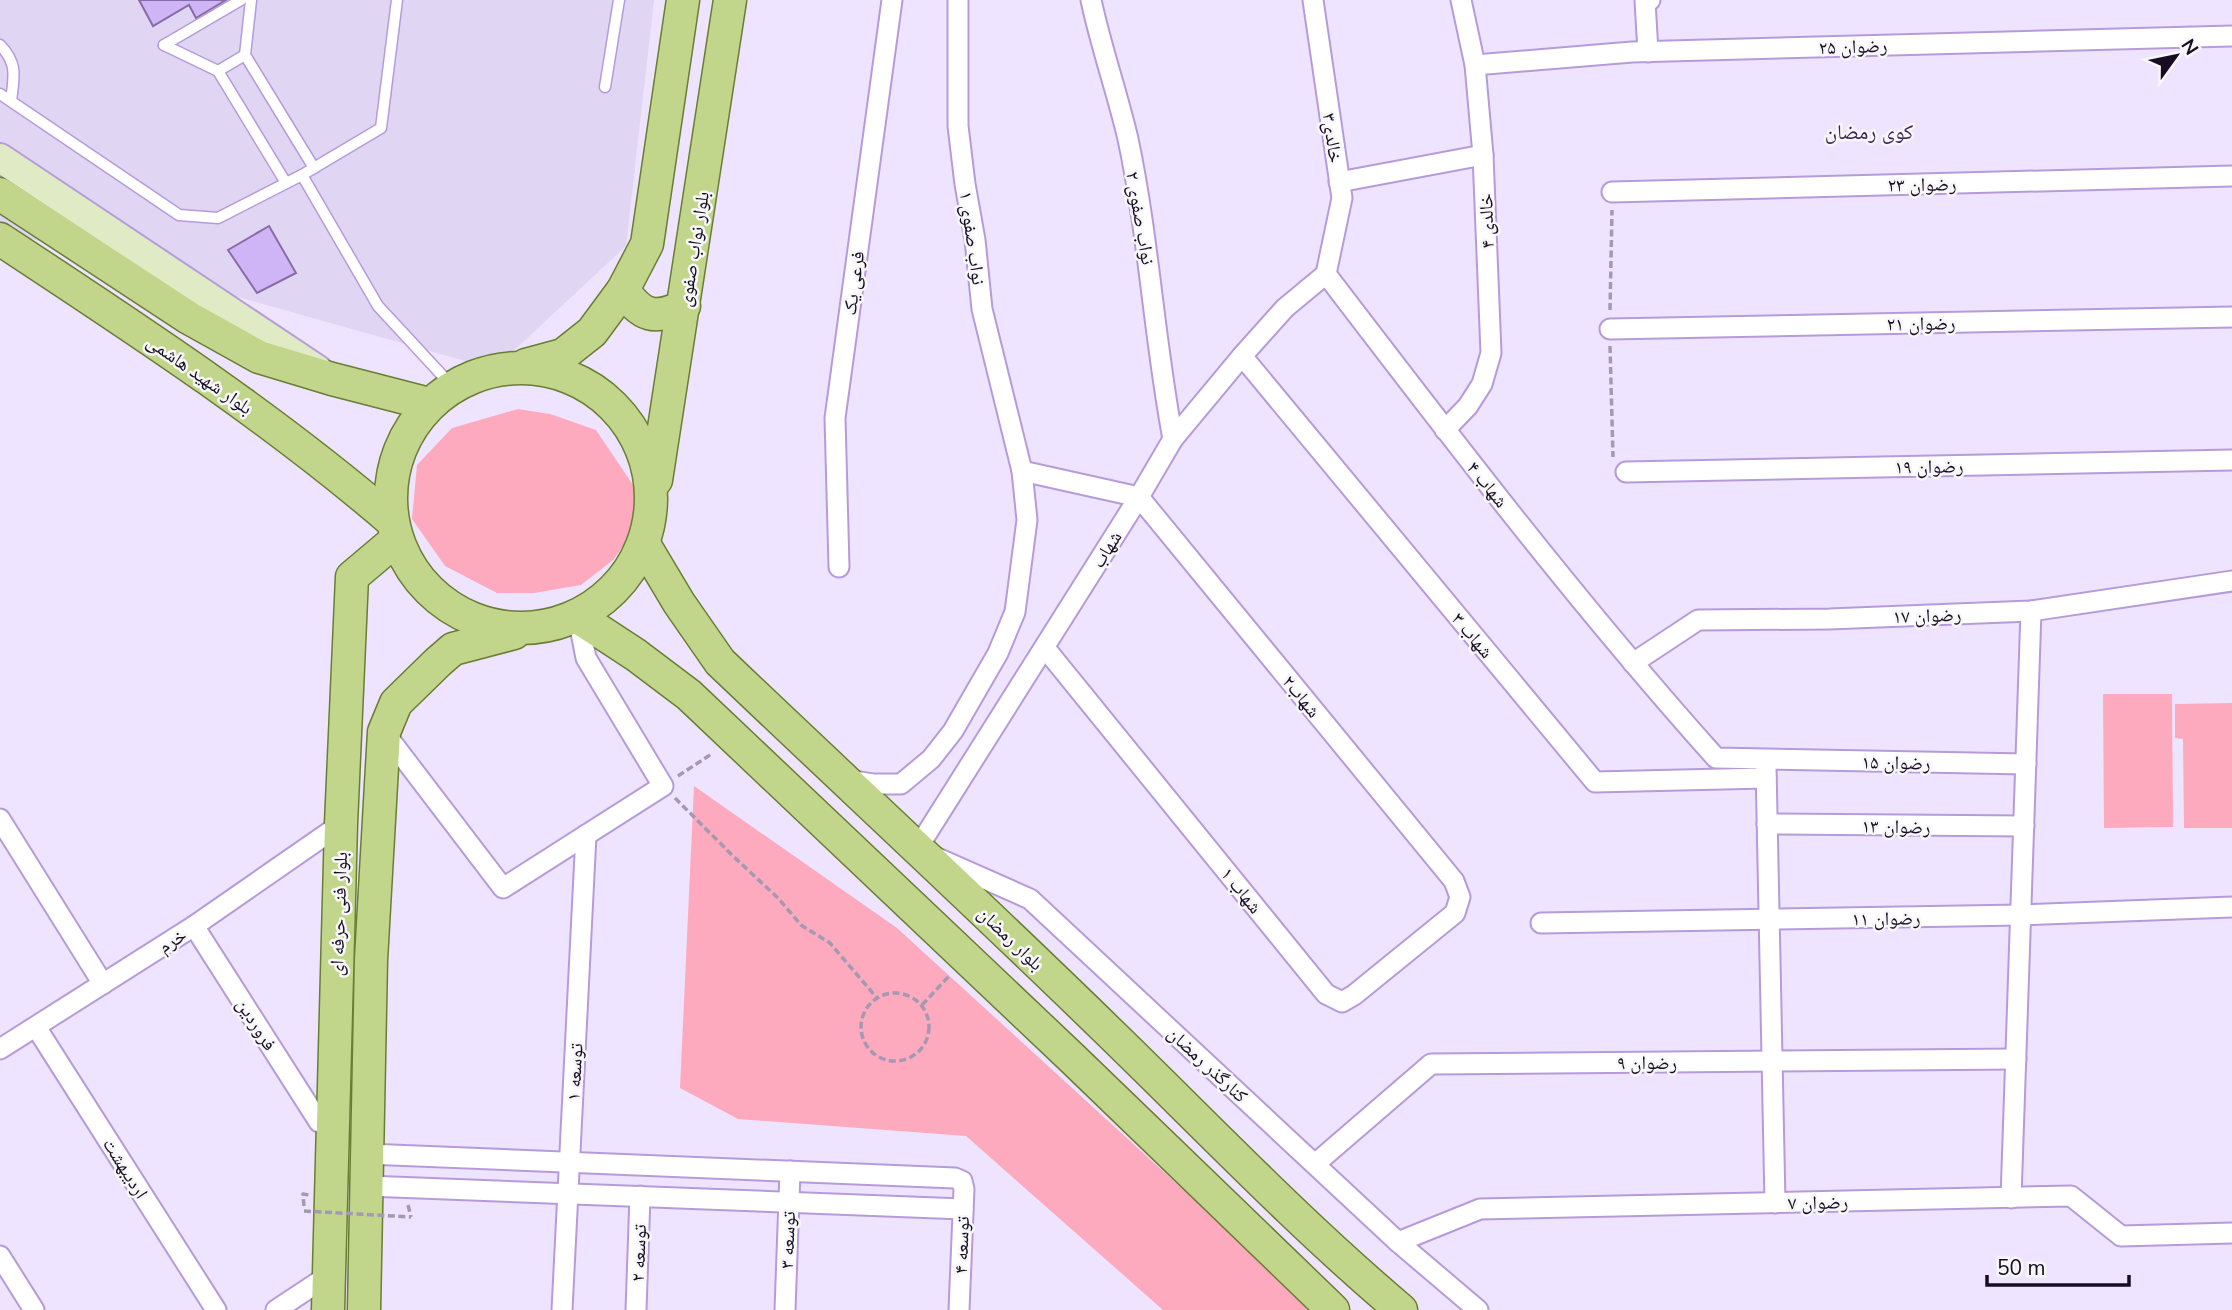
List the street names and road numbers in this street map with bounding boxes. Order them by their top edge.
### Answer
street label: رضوان ۲۵ [1818,33,1888,61]
street label: خالدی۳ [1316,111,1348,165]
street label: نواب صفوی ۲ [1119,169,1161,267]
street label: رضوان ۲۳ [1887,171,1957,199]
street label: بلوار نواب صفوی [672,190,716,309]
street label: نواب صفوی ۱ [953,190,991,287]
street label: خالدی ۴ [1473,193,1501,249]
street label: فرعی یک [837,249,871,317]
street label: رضوان ۲۱ [1886,310,1956,338]
street label: بلوار شهید هاشمی [141,329,258,421]
street label: رضوان ۱۹ [1894,453,1964,481]
street label: شهاب ۴ [1461,456,1514,513]
street label: شهاب [1085,526,1128,573]
street label: رضوان ۱۷ [1892,602,1962,630]
street label: شهاب ۳ [1445,607,1499,664]
street label: شهاب۲ [1276,670,1326,723]
street label: رضوان ۱۵ [1861,749,1931,777]
street label: رضوان ۱۳ [1861,813,1931,841]
street label: بلوار فنی حرفه ای [324,851,354,977]
street label: شهاب ۱ [1215,862,1268,919]
street label: بلوار رمضان [972,901,1049,977]
street label: رضوان ۱۱ [1851,905,1921,933]
street label: خرم [153,922,192,960]
street label: فروردین [230,993,282,1056]
street label: کنارگذر رمضان [1161,1021,1253,1109]
street label: توسعه ۱ [561,1042,590,1102]
street label: رضوان ۹ [1617,1050,1677,1076]
street label: اردیبهشت [96,1133,154,1204]
street label: رضوان ۷ [1788,1189,1848,1217]
street label: توسعه ۳ [774,1210,802,1269]
street label: توسعه ۴ [948,1215,976,1274]
street label: توسعه ۲ [625,1223,653,1282]

